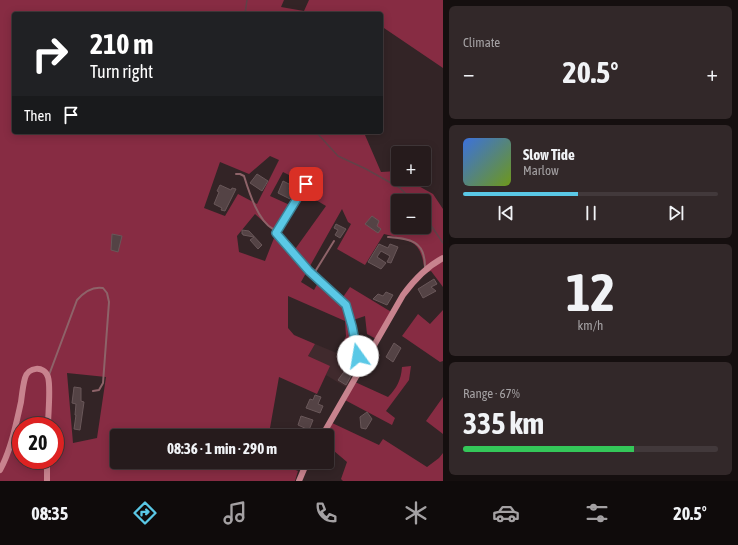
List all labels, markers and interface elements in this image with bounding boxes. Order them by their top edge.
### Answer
icon: right [24,28,76,80]
text: 210 m [90,28,153,60]
text: Climate [463,35,500,50]
text: 20.5° [563,55,618,89]
text: − [463,60,474,86]
text: + [707,60,718,86]
text: Turn right [90,61,153,82]
icon: arrive [60,104,82,126]
text: Then [24,107,52,124]
map controls [391,146,431,234]
button: + [391,146,431,186]
text: Slow Tide [523,146,575,163]
text: Marlow [523,163,559,178]
pin [289,167,323,201]
icon: arrive [295,173,317,195]
button: − [391,194,431,234]
icon: previous [495,202,517,224]
icon: pause [580,202,602,224]
icon: next [665,202,687,224]
text: 12 [566,262,615,322]
text: km/h [578,318,603,333]
position arrow [337,335,379,377]
text: Range · 67% [463,386,520,401]
text: 335 km [463,406,544,440]
speed limit sign: 20 [12,417,64,469]
text: 08:36 · 1 min · 290 m [167,440,277,457]
icon: directions [131,499,159,527]
icon: music [221,499,249,527]
icon: phone [312,499,340,527]
icon: climate [402,499,430,527]
icon: car [492,499,520,527]
icon: filters [583,499,611,527]
text: 08:35 [31,503,68,524]
text: 20.5° [673,503,707,524]

